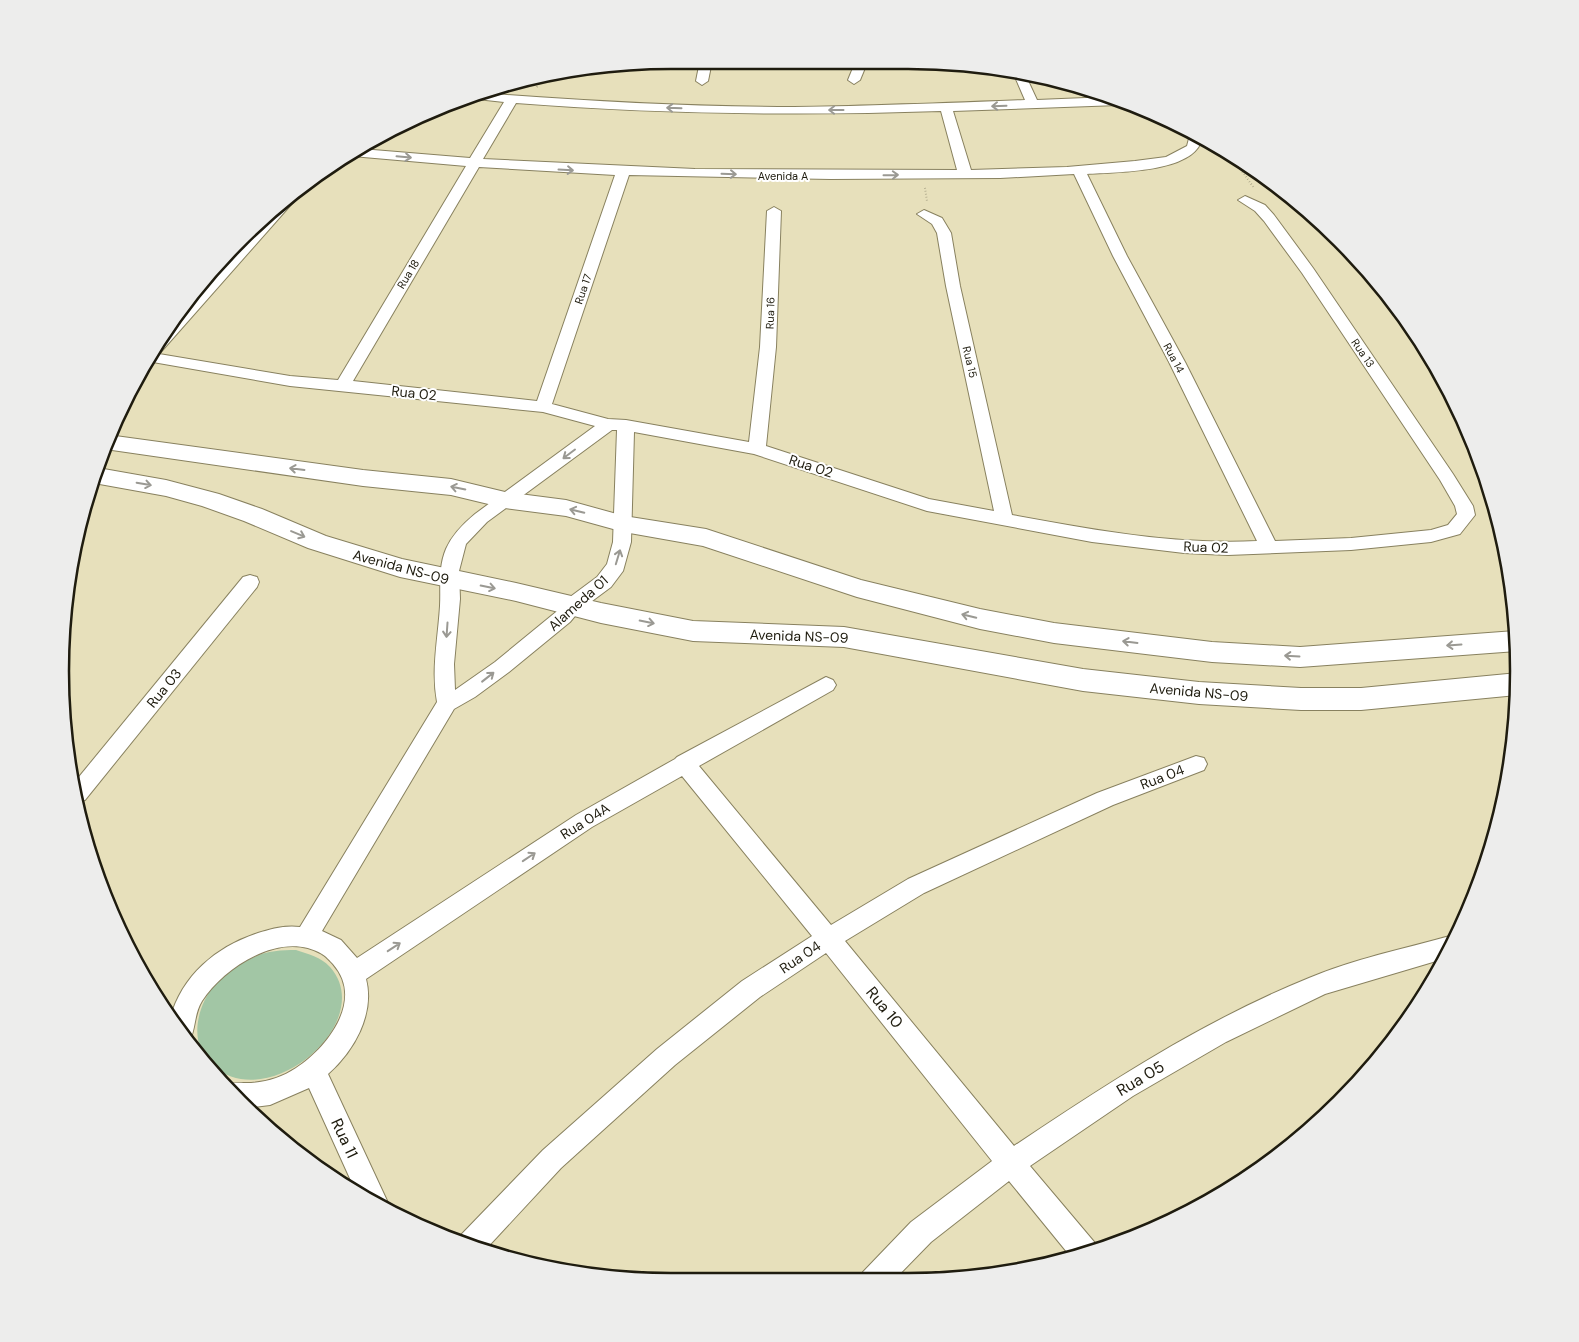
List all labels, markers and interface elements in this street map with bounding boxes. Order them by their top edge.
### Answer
one-way arrow [991,102,1007,111]
one-way arrow [666,103,682,112]
one-way arrow [829,105,845,115]
one-way arrow [396,153,412,162]
one-way arrow [558,165,574,174]
street label: Avenida A [758,169,808,183]
one-way arrow [721,170,737,179]
one-way arrow [882,170,899,180]
street label: Rua 18 [394,257,422,291]
street label: Rua 17 [571,272,595,306]
street label: Rua 16 [762,297,778,329]
street label: Rua 13 [1348,336,1378,370]
street label: Rua 14 [1160,341,1188,376]
street label: Rua 15 [960,345,980,379]
street label: Rua 02 [391,382,437,404]
one-way arrow [563,448,576,459]
street label: Rua 02 [787,450,835,482]
one-way arrow [289,464,305,474]
one-way arrow [136,479,152,489]
one-way arrow [451,483,467,493]
one-way arrow [569,506,585,515]
one-way arrow [290,529,305,539]
street label: Rua 02 [1183,537,1229,557]
street label: Avenida NS-09 [351,546,451,589]
one-way arrow [614,549,624,565]
street label: Alameda 01 [544,571,612,635]
one-way arrow [480,583,496,593]
one-way arrow [962,611,978,620]
one-way arrow [638,618,654,628]
one-way arrow [442,622,452,638]
street label: Avenida NS-09 [749,625,849,647]
one-way arrow [1122,637,1138,647]
one-way arrow [1446,641,1462,650]
one-way arrow [1284,652,1300,661]
street label: Rua 03 [143,665,185,711]
one-way arrow [481,672,494,683]
street label: Avenida NS-09 [1149,679,1249,705]
street label: Rua 04 [1137,760,1187,794]
street label: Rua 04A [557,799,613,843]
one-way arrow [522,852,536,862]
street label: Rua 04 [776,936,824,977]
one-way arrow [387,942,401,952]
street label: Rua 10 [861,982,908,1032]
street label: Rua 05 [1112,1056,1168,1101]
street label: Rua 11 [326,1115,363,1162]

